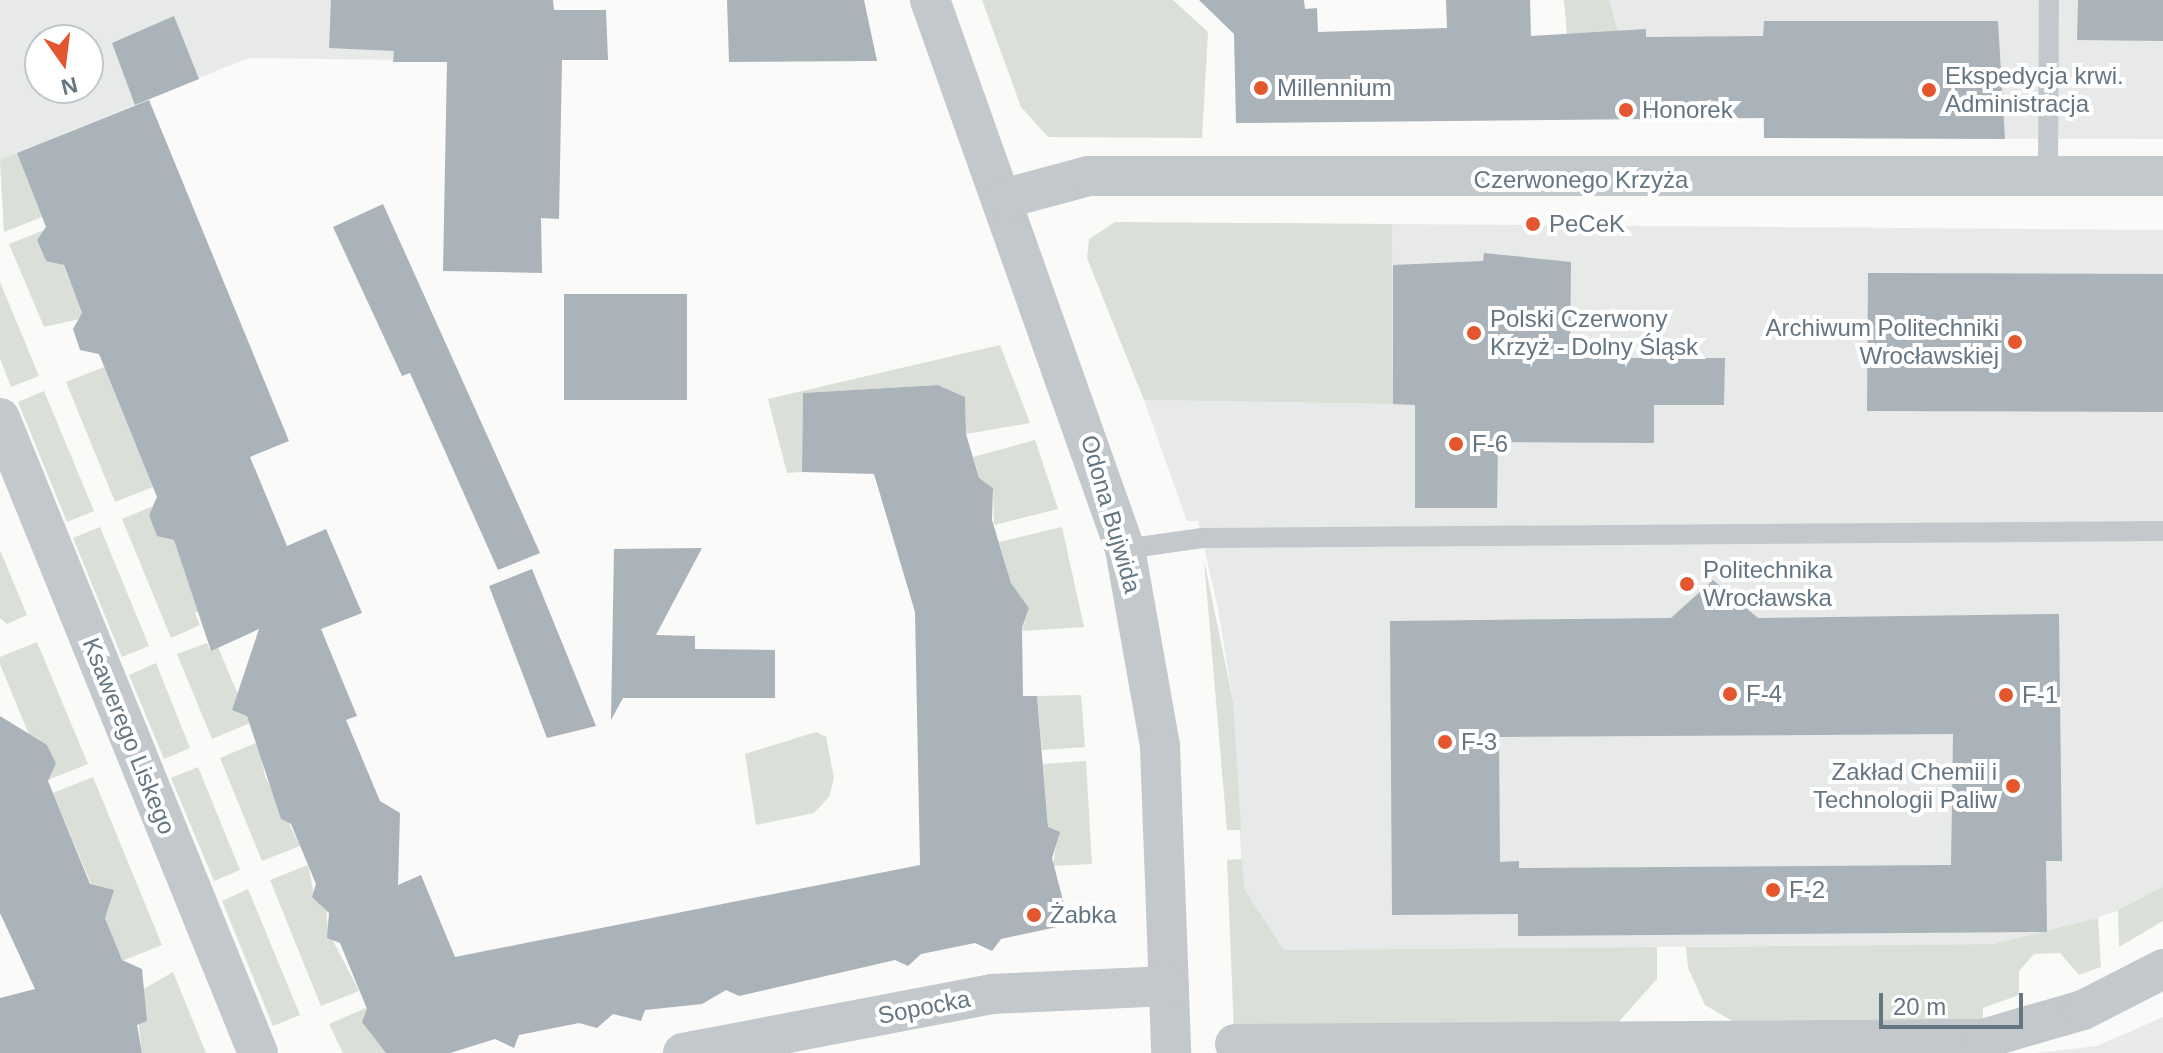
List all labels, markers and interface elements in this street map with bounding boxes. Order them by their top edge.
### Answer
north arrow [24,24,104,104]
place label: Ekspedycja krwi. Administracja [1945,62,2124,118]
text: N [59,72,80,100]
place label: Millennium [1277,74,1392,102]
marker: Millennium [1252,79,1270,97]
marker: Ekspedycja krwi. Administracja [1920,81,1938,99]
place label: Honorek [1642,96,1733,124]
marker: Honorek [1617,101,1635,119]
street label: Czerwonego Krzyża [1474,166,1688,194]
place label: PeCeK [1549,210,1625,238]
marker: PeCeK [1524,215,1542,233]
place label: Polski Czerwony Krzyż - Dolny Śląsk [1490,305,1698,361]
place label: Archiwum Politechniki Wrocławskiej [1766,314,1999,370]
marker: Polski Czerwony Krzyż - Dolny Śląsk [1465,324,1483,342]
marker: Archiwum Politechniki Wrocławskiej [2006,333,2024,351]
place label: F-6 [1472,430,1508,458]
street label: Odona Bujwida [1075,432,1147,596]
marker: F-6 [1447,435,1465,453]
place label: Politechnika Wrocławska [1703,556,1832,612]
marker: Politechnika Wrocławska [1678,575,1696,593]
street label: Ksawerego Liskego [76,634,182,838]
place label: F-4 [1746,680,1782,708]
place label: F-1 [2022,681,2058,709]
marker: F-4 [1721,685,1739,703]
marker: F-1 [1997,686,2015,704]
place label: F-3 [1461,728,1497,756]
marker: F-3 [1436,733,1454,751]
place label: Zakład Chemii i Technologii Paliw [1813,758,1997,814]
marker: Zakład Chemii i Technologii Paliw [2004,777,2022,795]
place label: F-2 [1789,876,1825,904]
marker: F-2 [1764,881,1782,899]
place label: Żabka [1050,901,1117,929]
marker: Żabka [1025,906,1043,924]
scale bar [1883,977,2027,1027]
street label: Sopocka [875,984,973,1030]
text: 20 m [1893,993,1946,1020]

